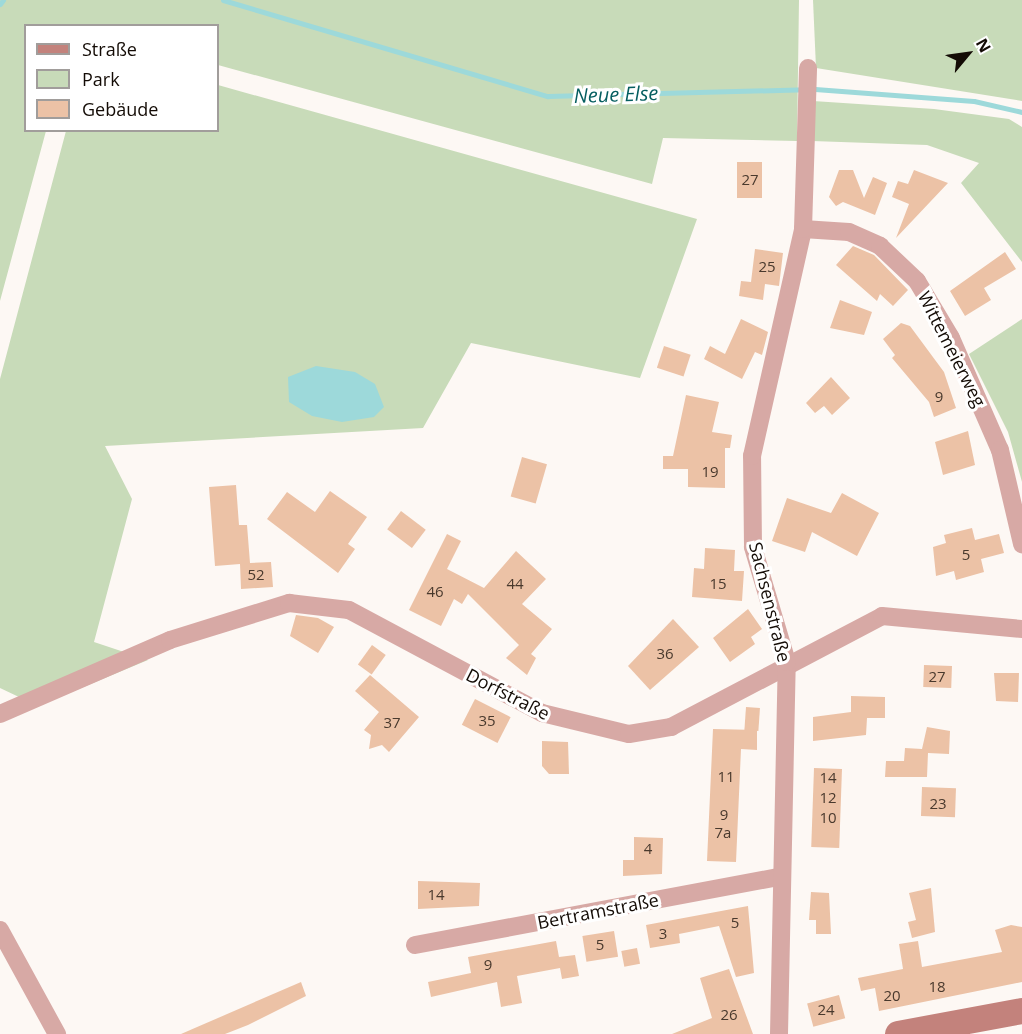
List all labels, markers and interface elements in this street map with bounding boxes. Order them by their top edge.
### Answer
legend [24,24,219,132]
north arrow [938,24,998,84]
text: N [971,34,997,56]
text: Straße [82,37,137,61]
text: Park [82,67,120,91]
water label: Neue Else [573,81,659,107]
text: Gebäude [82,97,158,121]
house number: 27 [741,171,759,189]
house number: 25 [758,258,776,276]
street label: Wittemeierweg [914,288,990,410]
house number: 9 [935,388,943,406]
house number: 19 [701,463,719,481]
street label: Sachsenstraße [745,540,795,664]
house number: 5 [962,546,970,564]
house number: 52 [247,566,265,584]
house number: 44 [506,575,524,593]
house number: 15 [709,575,727,593]
house number: 46 [426,583,444,601]
house number: 36 [656,645,674,663]
street label: Dorfstraße [463,664,553,724]
house number: 27 [928,668,946,686]
house number: 35 [478,712,496,730]
house number: 37 [383,714,401,732]
house number: 11 [717,768,735,786]
house number: 14 [819,769,837,787]
house number: 12 [819,789,837,807]
house number: 23 [929,795,947,813]
house number: 9 [720,806,728,824]
house number: 10 [819,809,837,827]
house number: 7a [715,824,731,842]
house number: 4 [644,840,652,858]
house number: 14 [427,886,445,904]
street label: Bertramstraße [535,889,661,933]
house number: 5 [731,914,739,932]
house number: 3 [659,925,667,943]
house number: 5 [596,936,604,954]
house number: 9 [484,956,492,974]
house number: 18 [928,978,946,996]
house number: 20 [883,987,901,1005]
house number: 24 [817,1001,835,1019]
house number: 26 [720,1006,738,1024]

